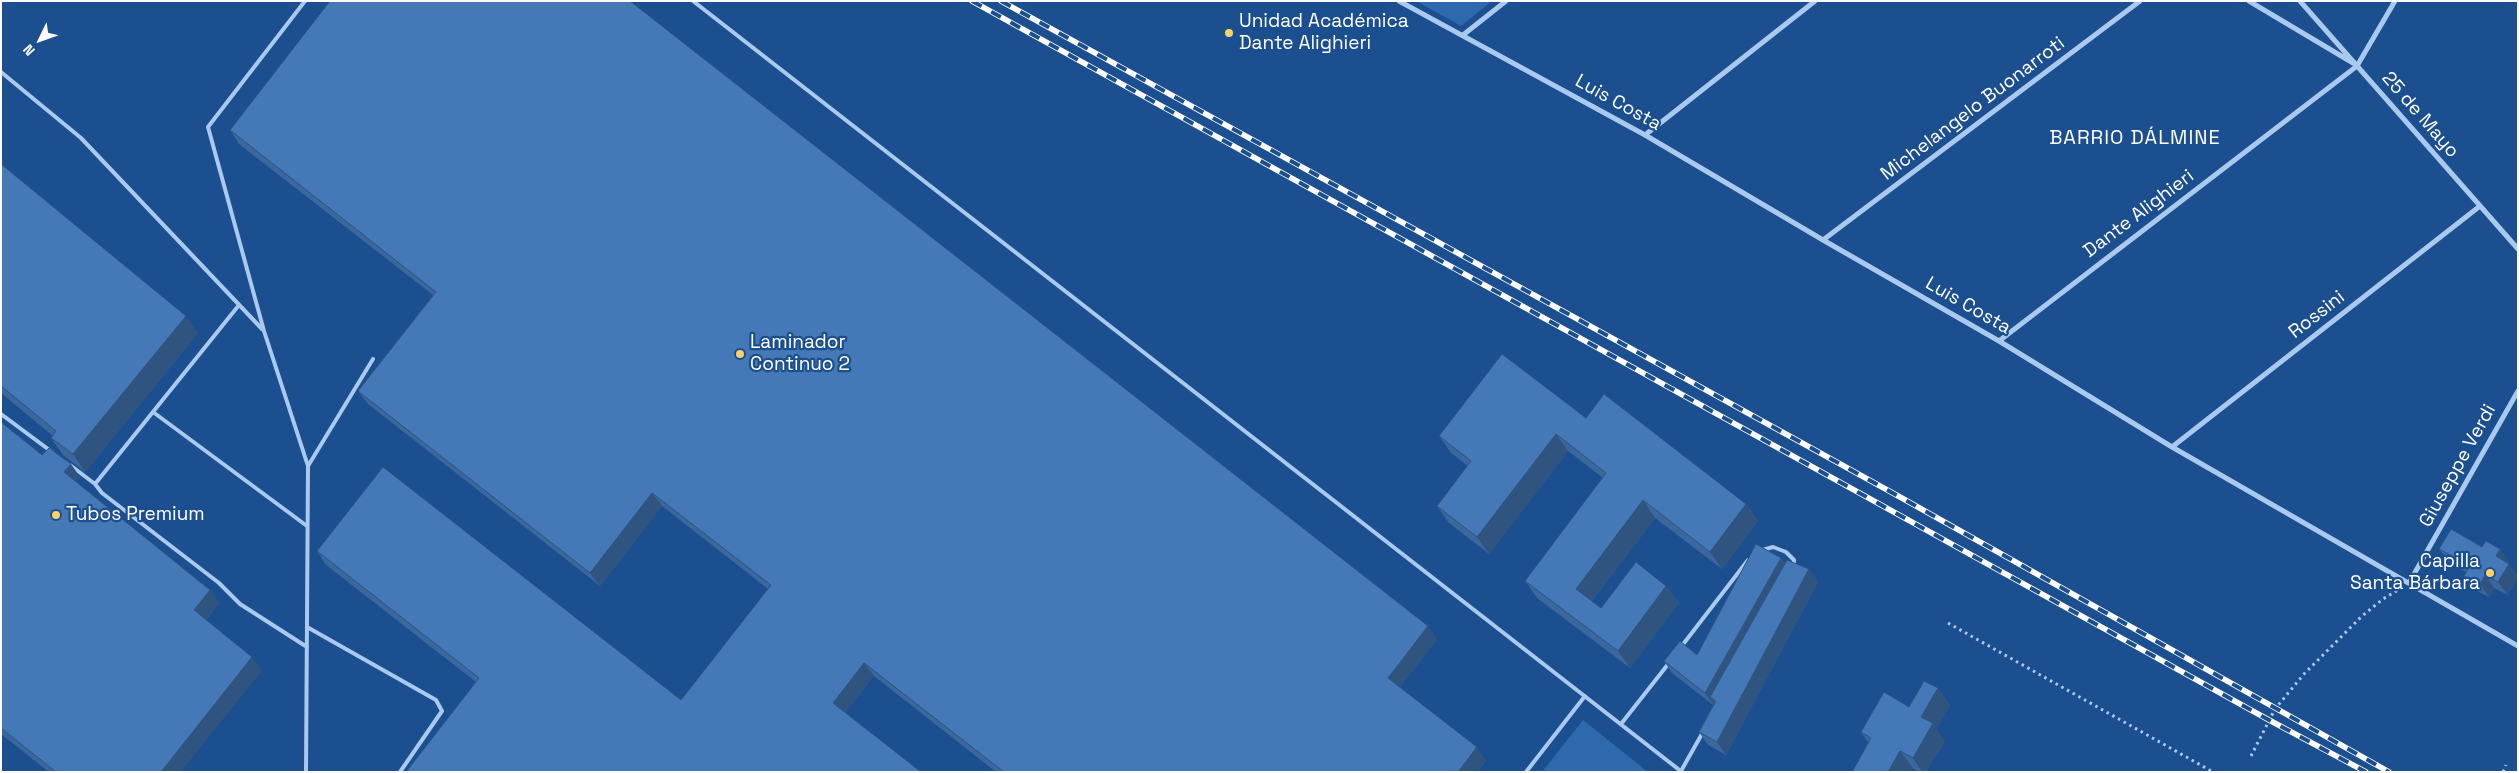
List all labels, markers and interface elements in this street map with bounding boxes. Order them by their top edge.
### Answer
place label: Unidad Académica Dante Alighieri [1239,11,1409,55]
north arrow [15,15,65,65]
marker: Unidad Académica Dante Alighieri [1223,27,1235,39]
street label: Michelangelo Buonarroti [1876,32,2070,186]
text: N [19,41,39,60]
street label: 25 de Mayo [2376,67,2464,163]
street label: Luis Costa [1571,70,1665,136]
district label: BARRIO DÁLMINE [2047,127,2223,151]
street label: Dante Alighieri [2079,165,2199,263]
street label: Luis Costa [1921,272,2015,340]
street label: Rossini [2284,286,2350,344]
place label: Laminador Continuo 2 [750,332,850,376]
marker: Laminador Continuo 2 [734,348,746,360]
street label: Giuseppe Verdi [2415,401,2501,531]
place label: Tubos Premium [66,504,205,526]
marker: Tubos Premium [50,509,62,521]
place label: Capilla Santa Bárbara [2350,551,2480,595]
marker: Capilla Santa Bárbara [2484,567,2496,579]

